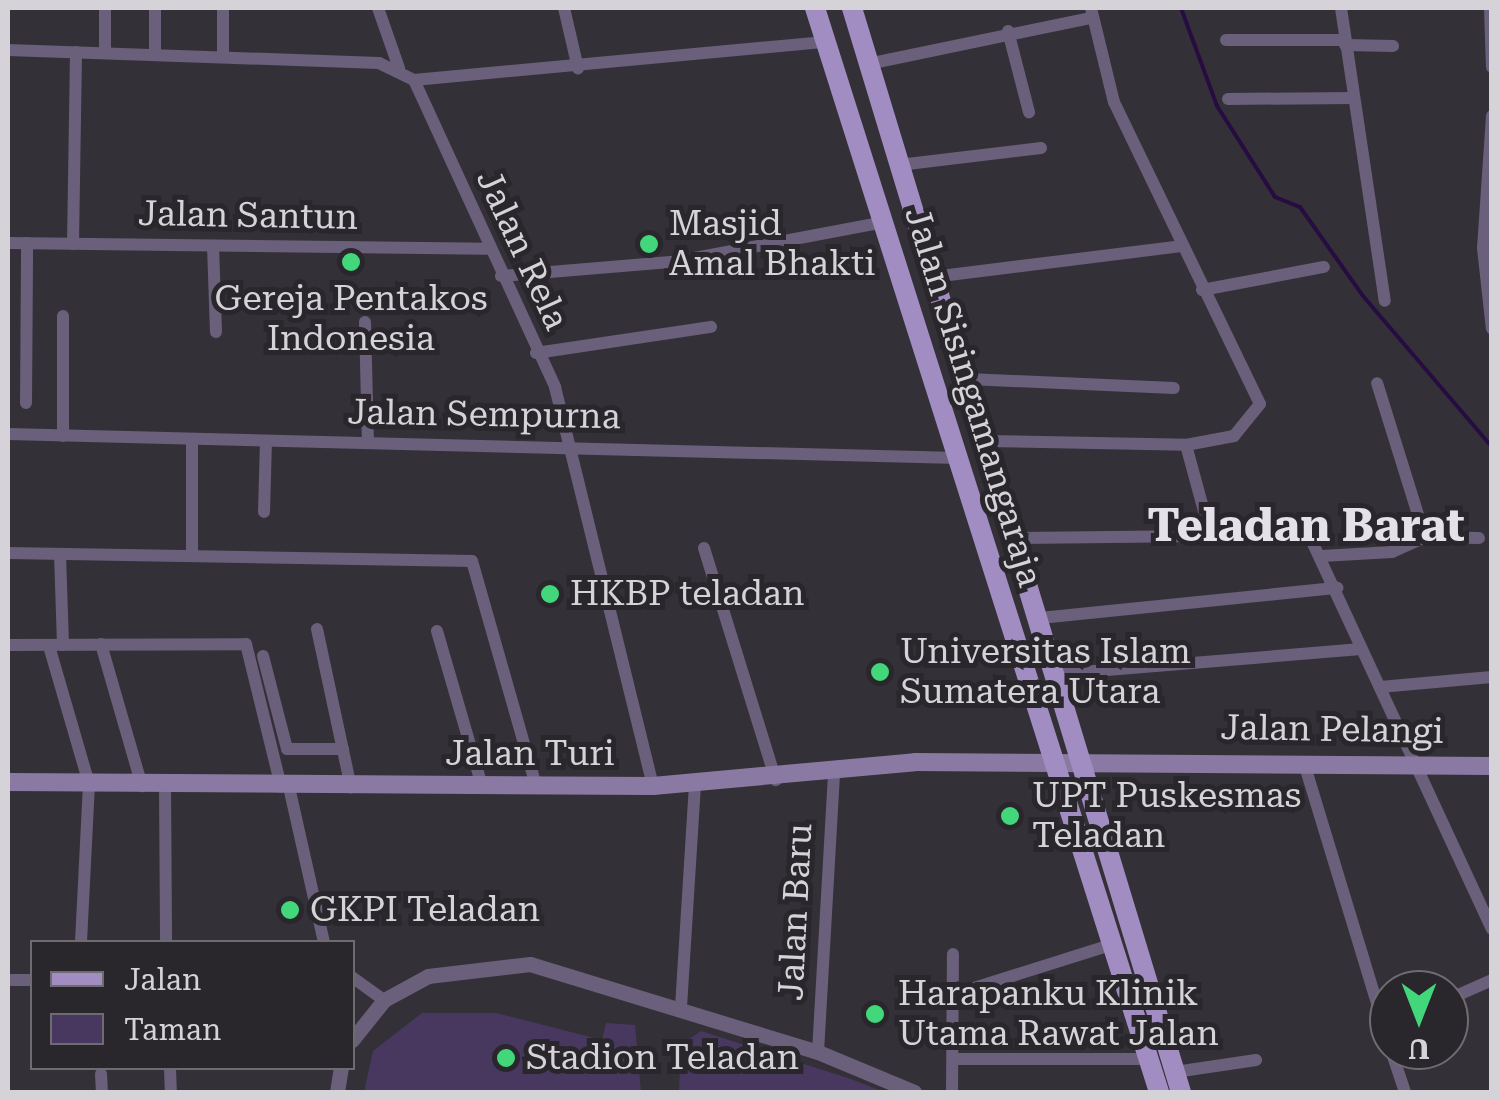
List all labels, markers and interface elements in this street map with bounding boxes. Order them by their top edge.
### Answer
street label: Jalan Rela [467,163,577,337]
street label: Jalan Santun [138,193,358,239]
street label: Jalan Sisingamangaraja [895,202,1051,592]
place label: Masjid Amal Bhakti [669,203,875,285]
marker: Masjid Amal Bhakti [638,233,660,255]
marker: Gereja Pentakos Indonesia [340,251,362,273]
place label: Gereja Pentakos Indonesia [214,278,488,360]
street label: Jalan Sempurna [347,392,621,438]
district label: Teladan Barat [1147,499,1465,553]
place label: HKBP teladan [570,573,804,615]
marker: HKBP teladan [539,583,561,605]
place label: Universitas Islam Sumatera Utara [900,631,1191,713]
marker: Universitas Islam Sumatera Utara [869,661,891,683]
street label: Jalan Pelangi [1220,707,1444,753]
street label: Jalan Turi [445,733,615,775]
place label: UPT Puskesmas Teladan [1032,775,1301,857]
marker: UPT Puskesmas Teladan [997,803,1023,829]
street label: Jalan Baru [770,822,822,1002]
place label: GKPI Teladan [310,889,540,931]
marker: GKPI Teladan [279,899,301,921]
legend [30,940,355,1070]
text: Jalan [124,962,201,997]
north arrow [1369,970,1469,1070]
place label: Harapanku Klinik Utama Rawat Jalan [898,973,1219,1055]
marker: Harapanku Klinik Utama Rawat Jalan [862,1001,888,1027]
text: Taman [124,1012,221,1047]
text: U [1408,1032,1430,1065]
place label: Stadion Teladan [526,1037,799,1079]
marker: Stadion Teladan [495,1047,517,1069]

